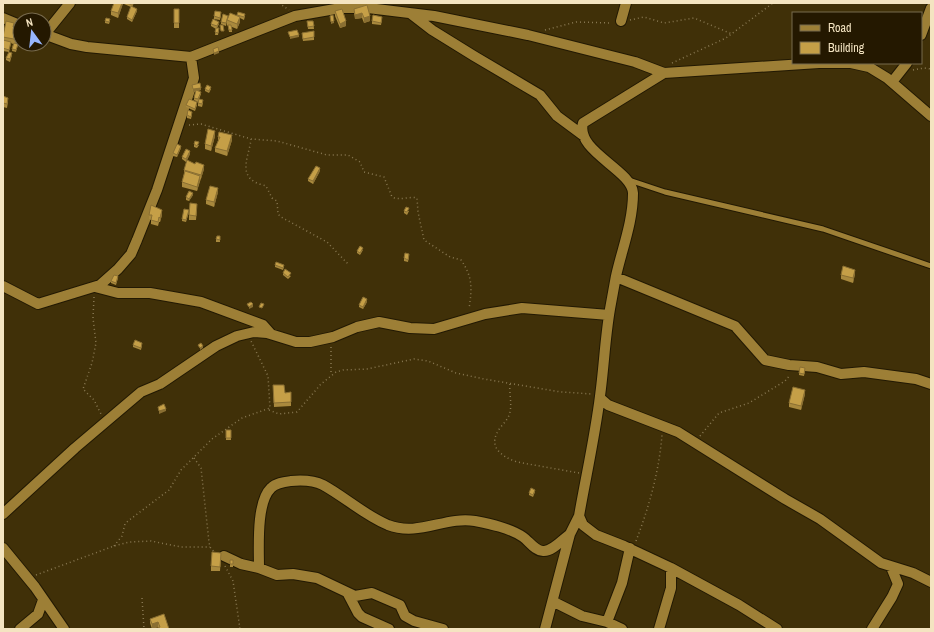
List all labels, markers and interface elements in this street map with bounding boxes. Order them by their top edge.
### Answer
north arrow [12,12,52,52]
legend [792,12,922,64]
text: N [24,15,34,30]
text: Road [828,20,852,36]
text: Building [828,40,865,56]

